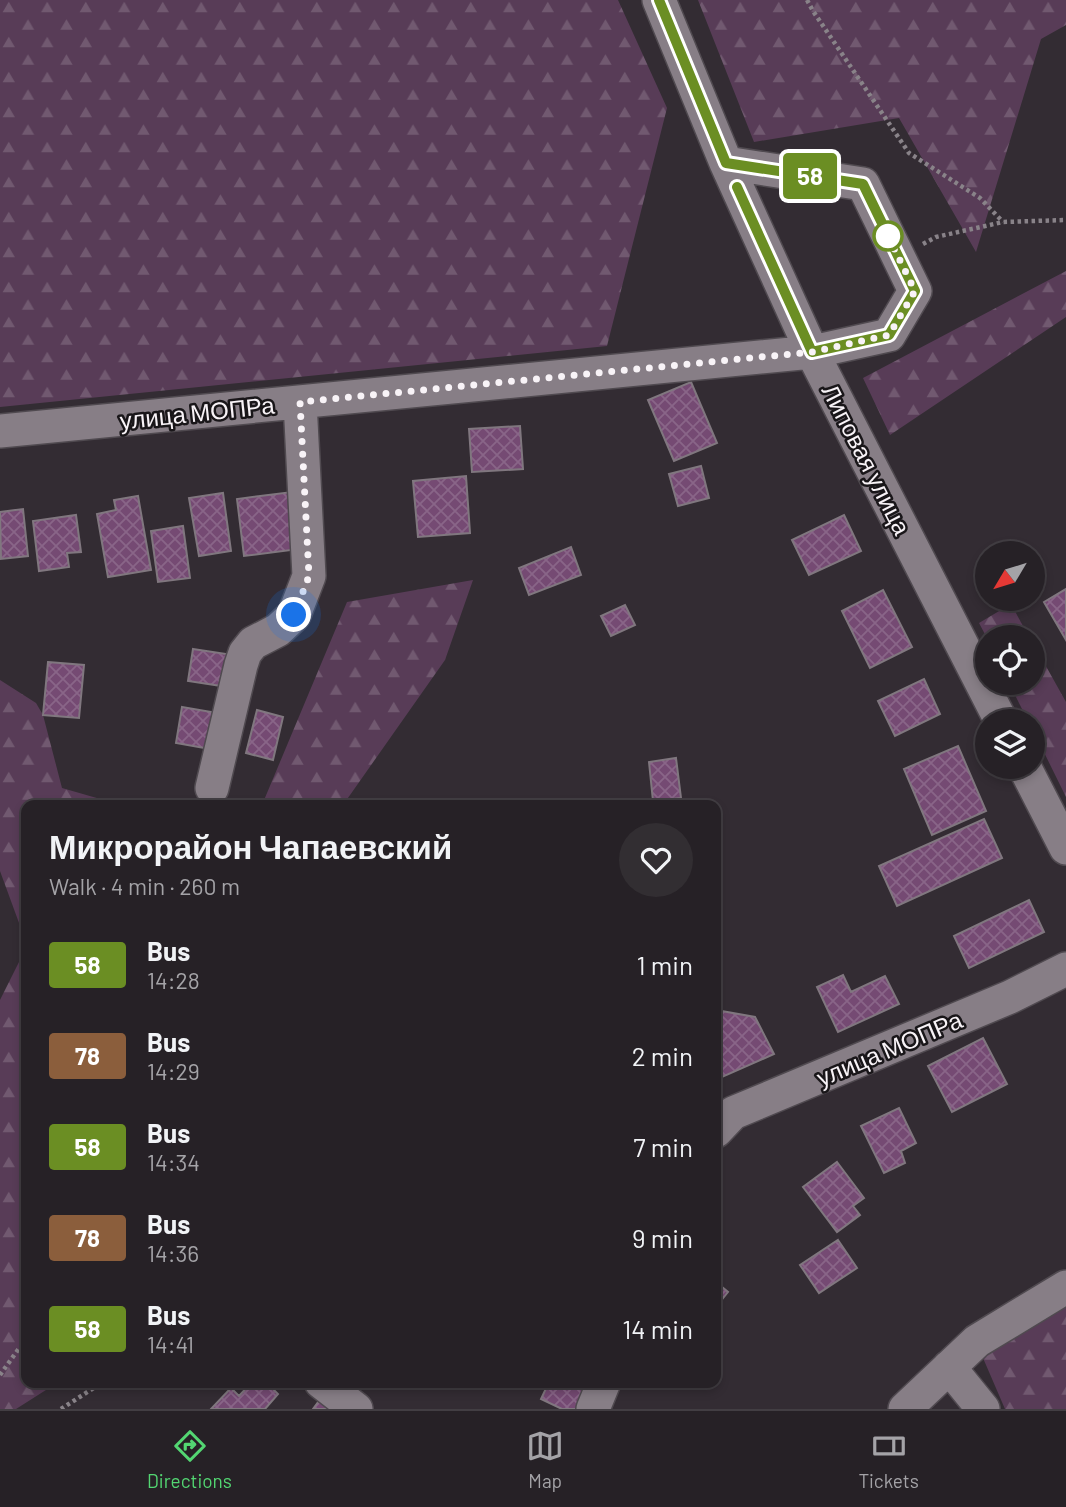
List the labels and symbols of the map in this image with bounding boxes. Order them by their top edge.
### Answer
line badge: 58 [778,153,842,199]
unlabelled marker [873,221,903,251]
street label: Липовая улица [817,379,918,540]
street label: улица МОПРа [118,389,276,435]
north arrow [975,541,1045,611]
your location [276,597,311,632]
street label: улица МОПРа [812,1004,967,1092]

